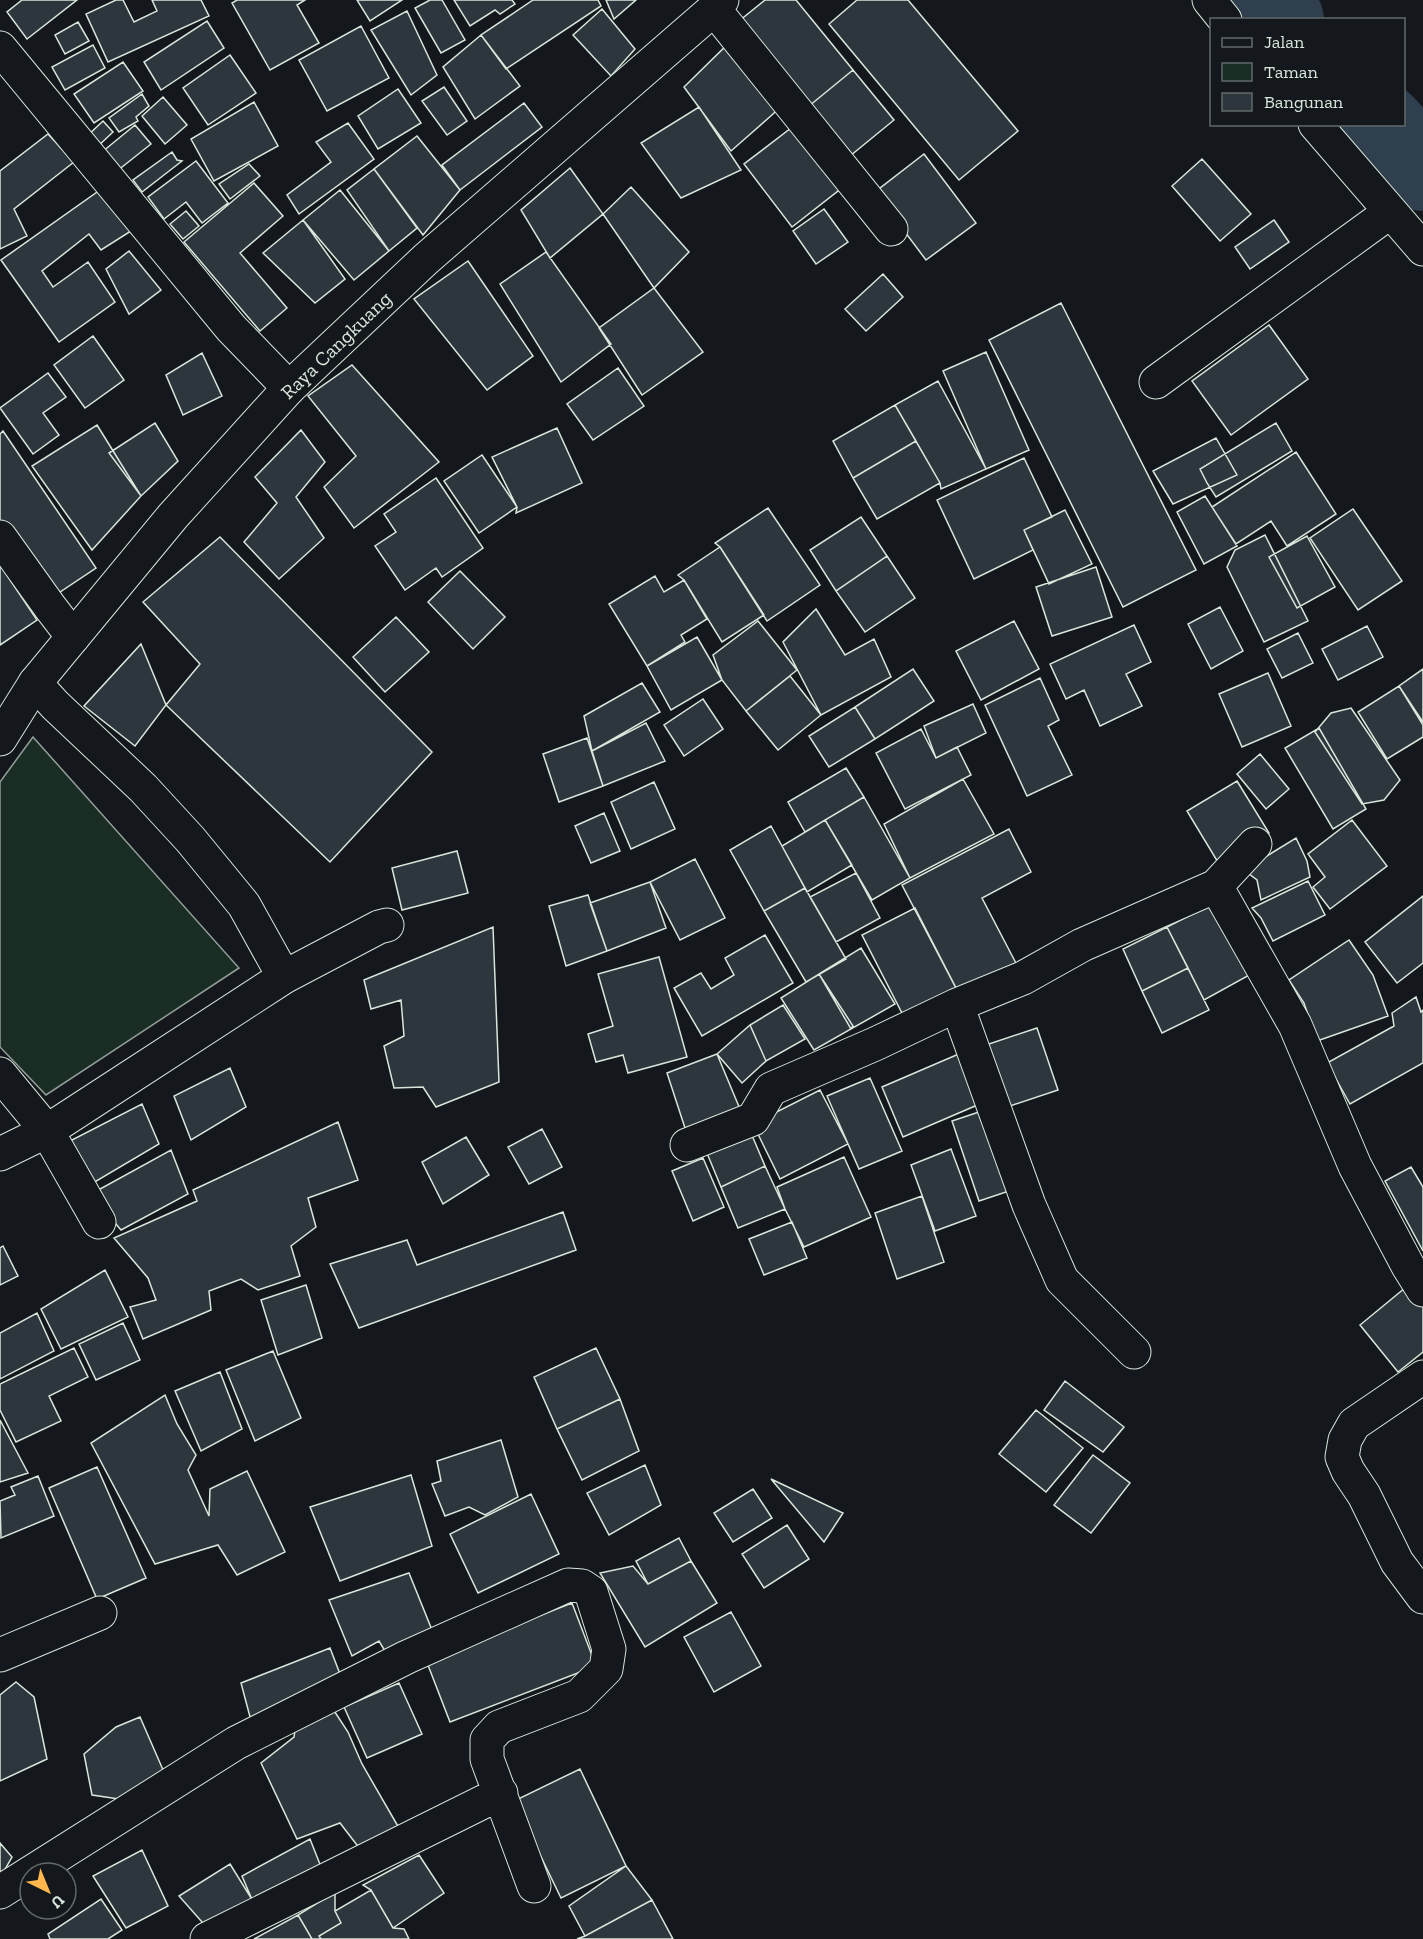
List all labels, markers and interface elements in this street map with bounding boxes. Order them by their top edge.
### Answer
legend [1210,18,1405,126]
text: Jalan [1264,31,1305,53]
text: Taman [1264,61,1319,83]
text: Bangunan [1264,91,1344,113]
street label: Raya Cangkuang [276,286,396,404]
north arrow [18,1861,78,1921]
text: U [47,1891,69,1913]

